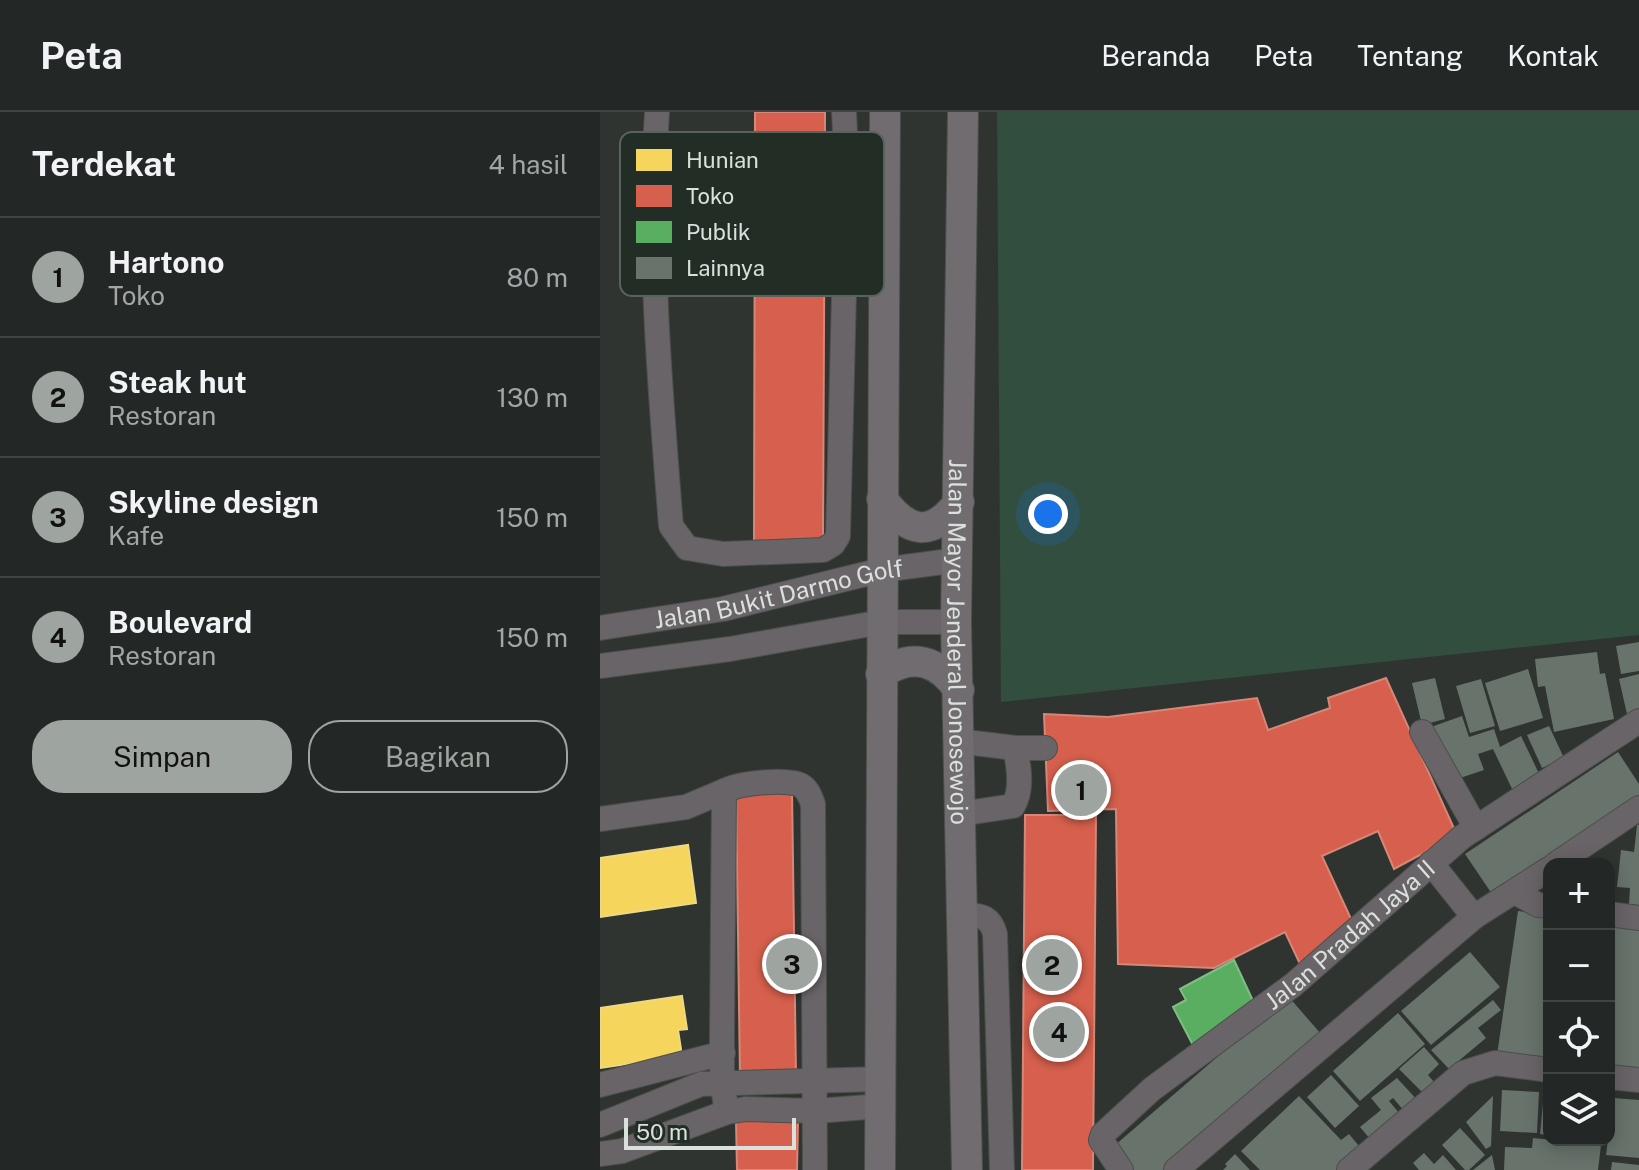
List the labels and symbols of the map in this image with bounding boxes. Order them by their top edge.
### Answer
legend [620,132,884,296]
text: Hunian [686,147,759,173]
text: Toko [686,183,734,209]
text: Publik [686,219,750,245]
text: Lainnya [686,255,765,281]
street label: Jalan Mayor Jenderal Jonosewojo [942,459,974,825]
your location [1028,494,1068,534]
street label: Jalan Bukit Darmo Golf [652,553,905,633]
pin: 1 [1055,760,1107,820]
street label: Jalan Pradah Jaya II [1259,854,1440,1015]
pin: 3 [766,934,818,994]
pin: 2 [1026,935,1078,995]
pin: 4 [1033,1002,1085,1062]
scale bar [624,1114,796,1150]

